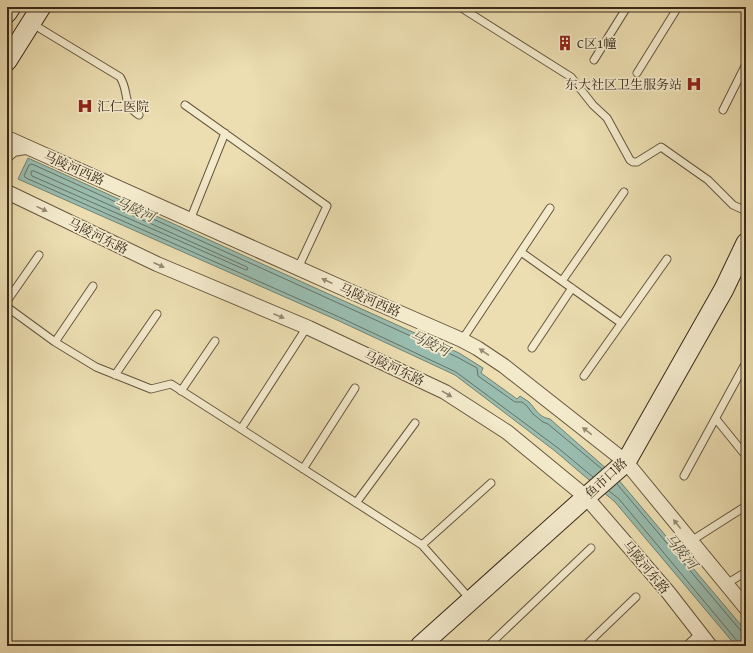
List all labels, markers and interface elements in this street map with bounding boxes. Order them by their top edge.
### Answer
building icon: C区1幢 [556,34,574,52]
place label: C区1幢 [577,34,616,53]
place label: 东大社区卫生服务站 [565,75,682,94]
hospital icon: 东大社区卫生服务站 [685,75,703,93]
hospital icon: 汇仁医院 [76,97,94,115]
place label: 汇仁医院 [97,97,149,116]
street label: 马陵河西路 [40,146,108,190]
water label: 马陵河 [112,191,161,228]
one-way arrow [36,206,48,212]
street label: 马陵河东路 [65,213,131,259]
one-way arrow [154,262,165,268]
one-way arrow [321,278,333,284]
street label: 马陵河西路 [336,279,404,321]
one-way arrow [274,313,286,319]
water label: 马陵河 [407,325,456,363]
street label: 马陵河东路 [361,346,427,390]
one-way arrow [478,348,489,356]
one-way arrow [441,391,453,398]
one-way arrow [581,427,592,436]
street label: 鱼市口路 [581,453,631,503]
one-way arrow [672,519,681,529]
water label: 马陵河 [660,528,704,576]
street label: 马陵河东路 [618,536,674,598]

